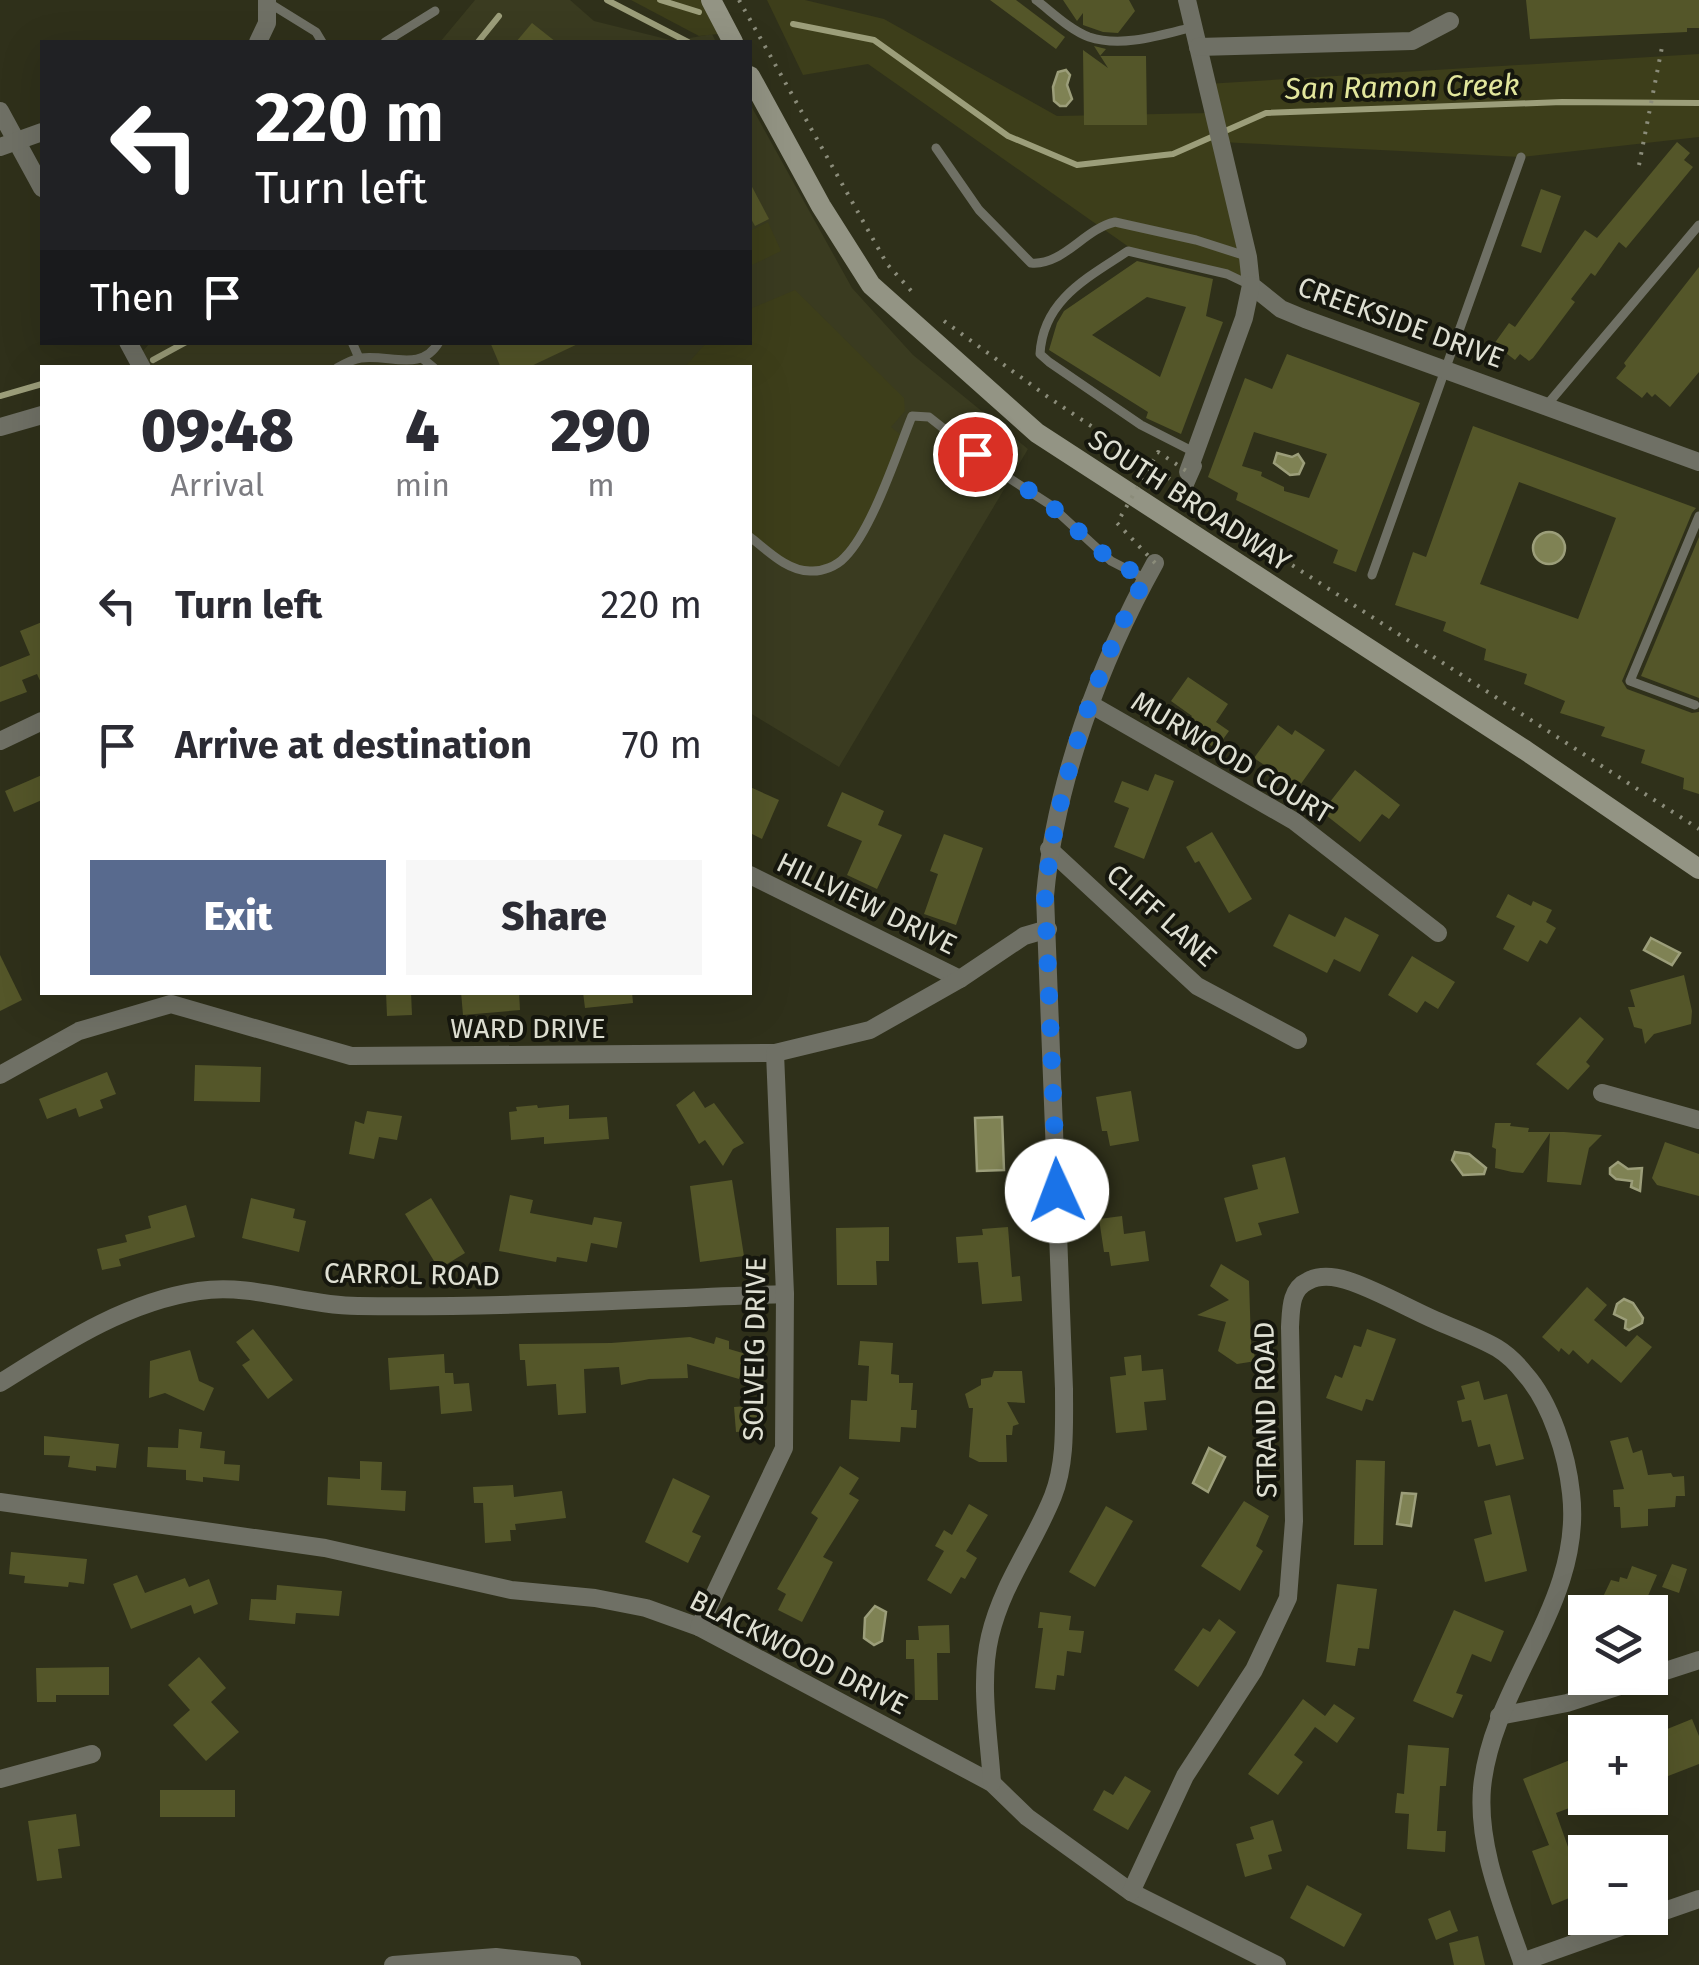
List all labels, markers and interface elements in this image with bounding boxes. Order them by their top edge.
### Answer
water label: San Ramon Creek [1283,67,1520,107]
text: 220 m [255,76,444,160]
icon: left [90,80,220,210]
text: Turn left [255,161,427,215]
icon: arrive [195,270,250,325]
street label: CREEKSIDE DRIVE [1293,270,1508,375]
text: Then [90,275,175,321]
text: 09:48 [141,395,294,467]
text: 4 [405,395,440,467]
text: 290 [551,395,651,467]
pin [933,412,1018,497]
street label: SOUTH BROADWAY [1083,423,1297,578]
icon: arrive [948,427,1003,482]
text: Arrival [170,466,264,504]
text: min [395,466,450,504]
text: m [587,466,615,504]
icon: left [90,578,145,633]
text: Turn left [175,582,322,628]
text: 220 m [601,582,702,628]
street label: MURWOOD COURT [1125,684,1339,831]
icon: arrive [90,718,145,773]
text: Arrive at destination [175,722,532,768]
text: 70 m [622,722,702,768]
street label: HILLVIEW DRIVE [771,846,962,961]
street label: CLIFF LANE [1100,857,1224,973]
button: Exit [90,860,386,975]
button: Share [406,860,702,975]
street label: WARD DRIVE [450,1012,606,1045]
position arrow [1005,1139,1109,1243]
street label: CARROL ROAD [324,1256,500,1293]
street label: SOLVEIG DRIVE [736,1257,773,1441]
street label: STRAND ROAD [1247,1321,1284,1499]
street label: BLACKWOOD DRIVE [684,1583,913,1722]
map controls [1568,1595,1668,1935]
button: layers [1568,1595,1668,1695]
button: + [1568,1715,1668,1815]
button: − [1568,1835,1668,1935]

